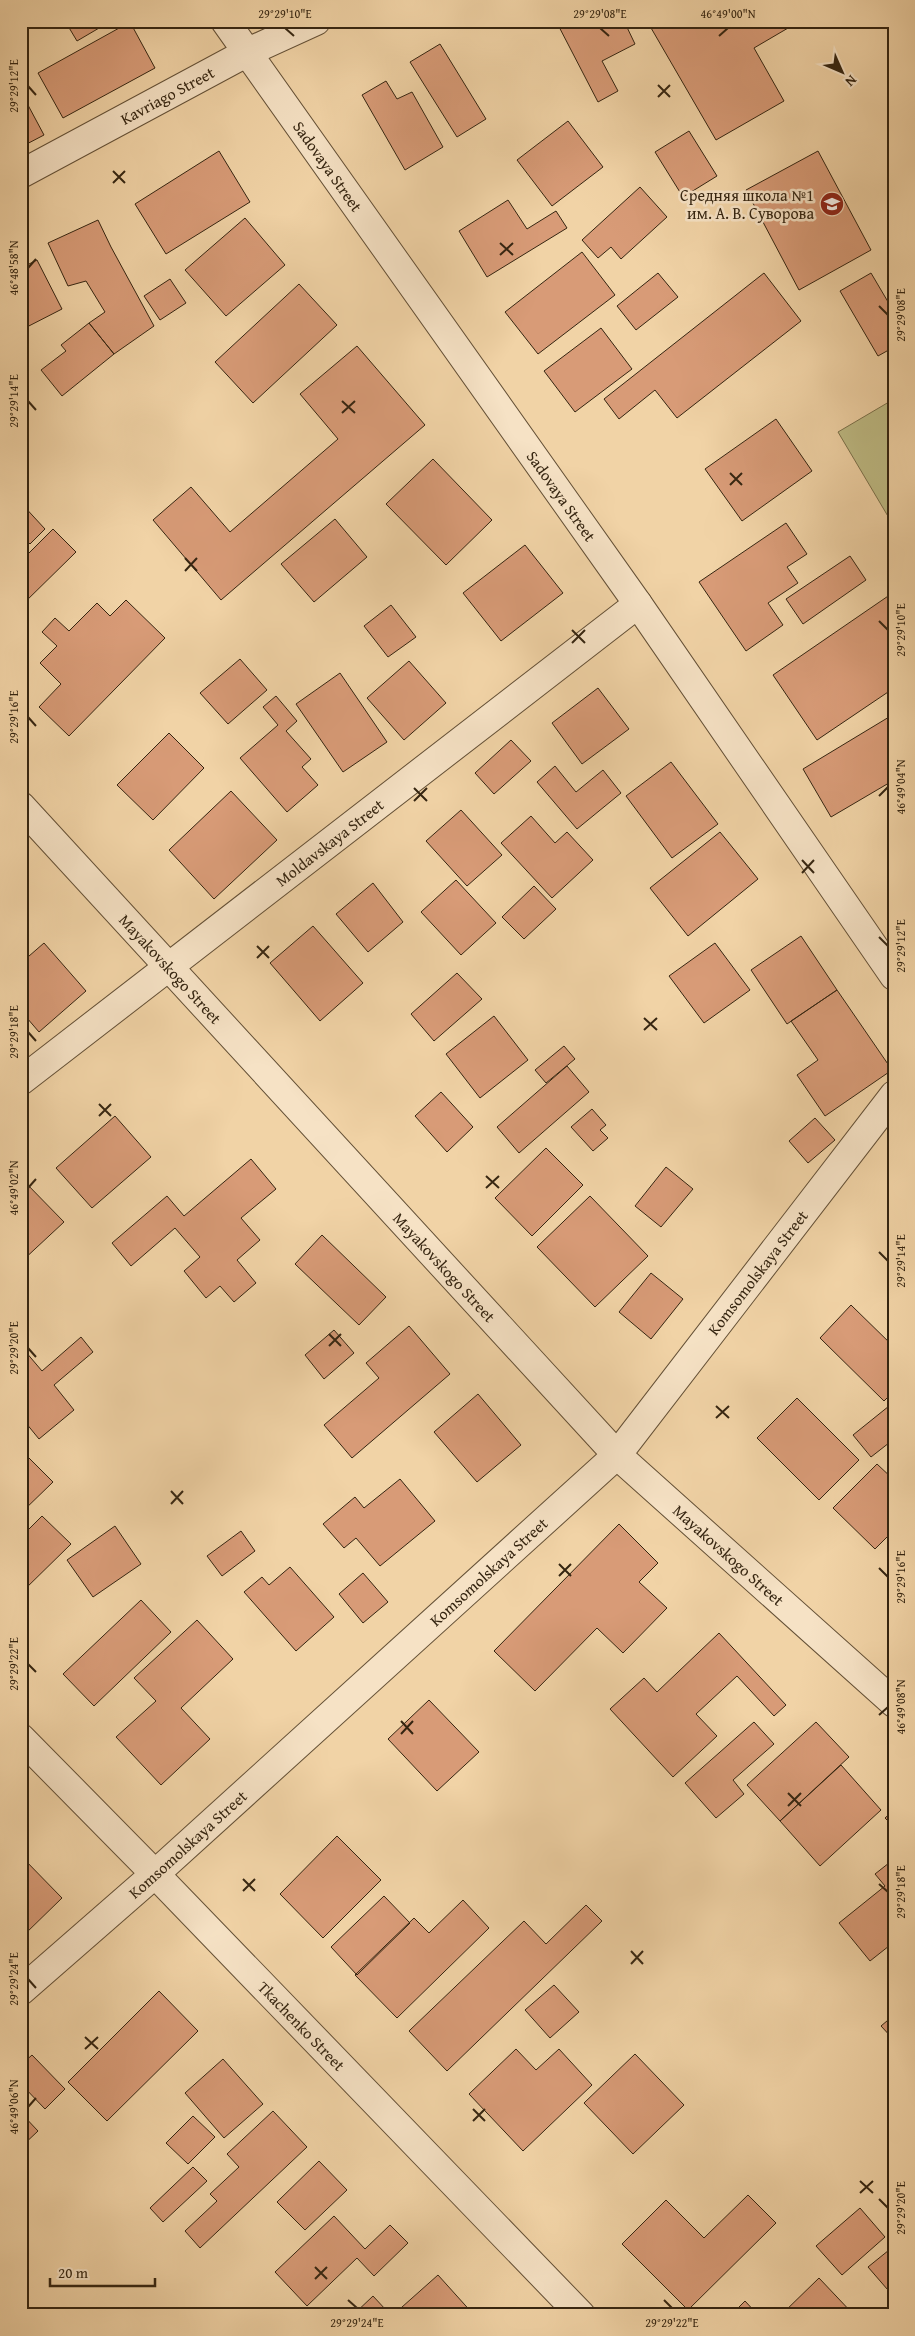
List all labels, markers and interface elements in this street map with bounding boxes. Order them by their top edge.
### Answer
text: 29°29'10"E [258,5,312,22]
text: 29°29'08"E [573,5,627,22]
text: 46°49'00"N [700,5,756,22]
north arrow [818,48,868,98]
text: 29°29'12"E [5,59,22,113]
street label: Kavriago Street [116,60,219,131]
text: N [840,71,862,92]
street label: Sadovaya Street [287,116,369,217]
place label: Средняя школа №1 им. А. В. Суворова [680,183,814,225]
school or university icon: Средняя школа №1 им. А. В. Суворова [819,191,845,217]
text: 46°48'58"N [5,240,22,296]
text: 29°29'08"E [892,288,909,342]
text: 29°29'14"E [5,374,22,428]
street label: Sadovaya Street [521,446,602,547]
text: 29°29'10"E [892,603,909,657]
text: 29°29'16"E [5,690,22,744]
text: 46°49'04"N [892,759,909,815]
street label: Moldavskaya Street [270,793,389,892]
street label: Mayakovskogo Street [114,908,228,1029]
text: 29°29'12"E [892,919,909,973]
text: 29°29'18"E [5,1005,22,1059]
text: 46°49'02"N [5,1160,22,1216]
street label: Komsomolskaya Street [702,1204,814,1340]
street label: Mayakovskogo Street [388,1207,502,1328]
text: 29°29'14"E [892,1234,909,1288]
text: 29°29'20"E [5,1321,22,1375]
street label: Mayakovskogo Street [668,1499,790,1612]
street label: Komsomolskaya Street [424,1511,553,1632]
text: 29°29'16"E [892,1550,909,1604]
text: 29°29'22"E [5,1637,22,1691]
text: 46°49'08"N [892,1679,909,1735]
street label: Komsomolskaya Street [123,1784,252,1904]
text: 29°29'18"E [892,1865,909,1919]
text: 29°29'24"E [5,1952,22,2006]
street label: Tkachenko Street [252,1975,351,2076]
text: 46°49'06"N [5,2079,22,2135]
text: 29°29'20"E [892,2181,909,2235]
scale bar [50,2256,155,2288]
text: 20 m [58,2262,89,2283]
text: 29°29'24"E [330,2314,384,2331]
text: 29°29'22"E [645,2314,699,2331]

